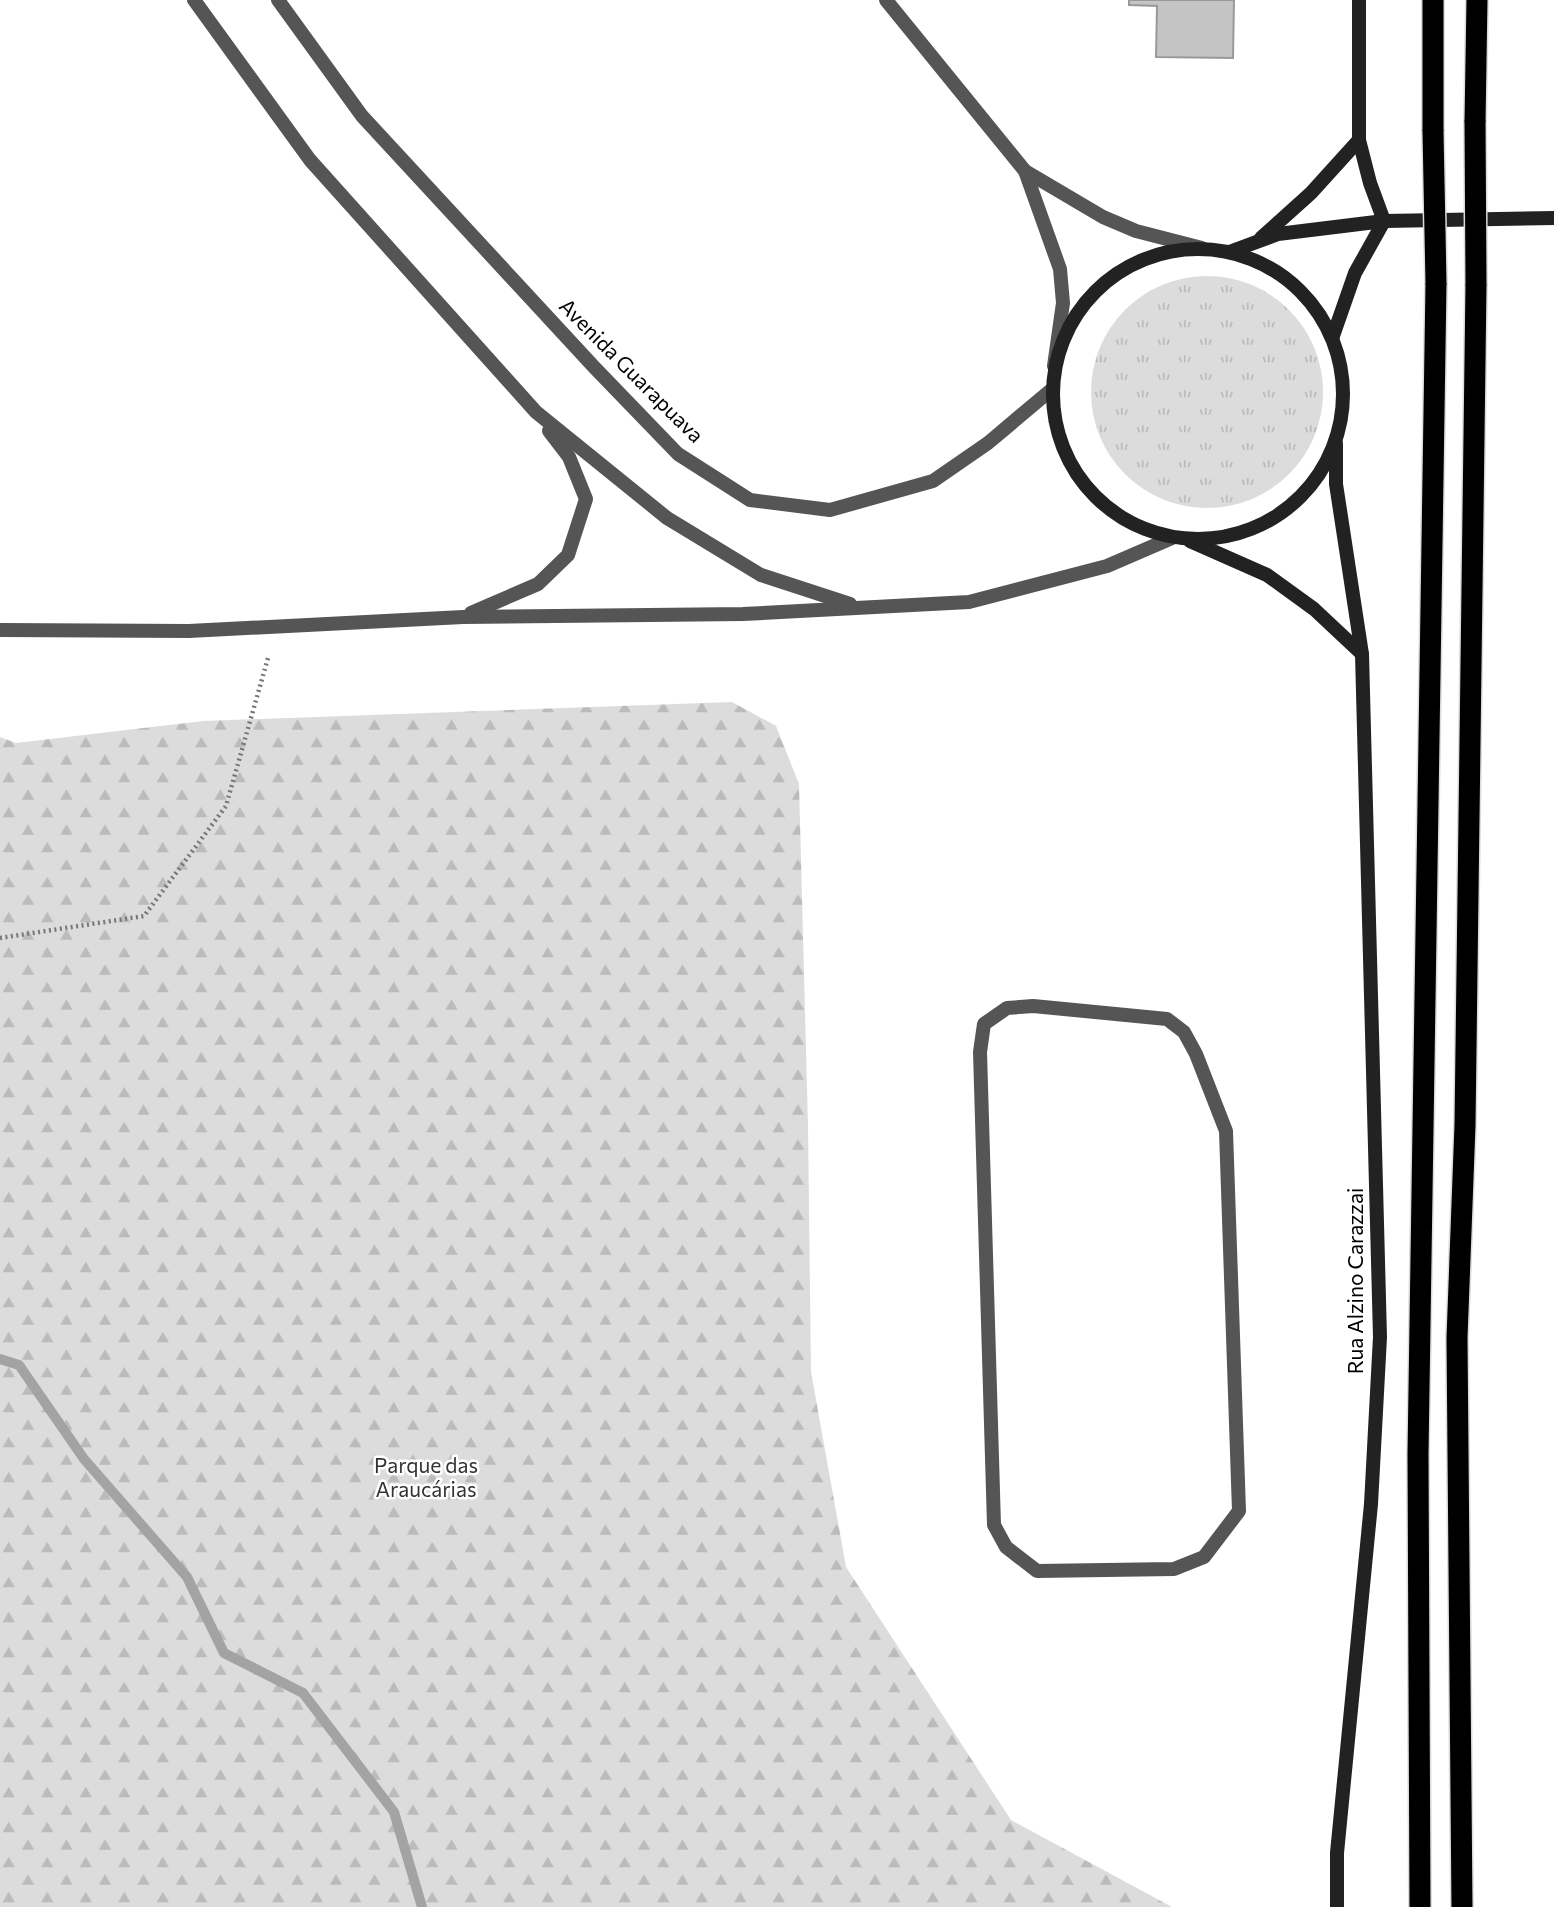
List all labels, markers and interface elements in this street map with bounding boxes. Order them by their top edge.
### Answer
street label: Avenida Guarapuava [555,293,709,447]
street label: Rua Alzino Carazzai [1342,1188,1367,1374]
park label: Parque das Araucárias [374,1452,478,1501]

